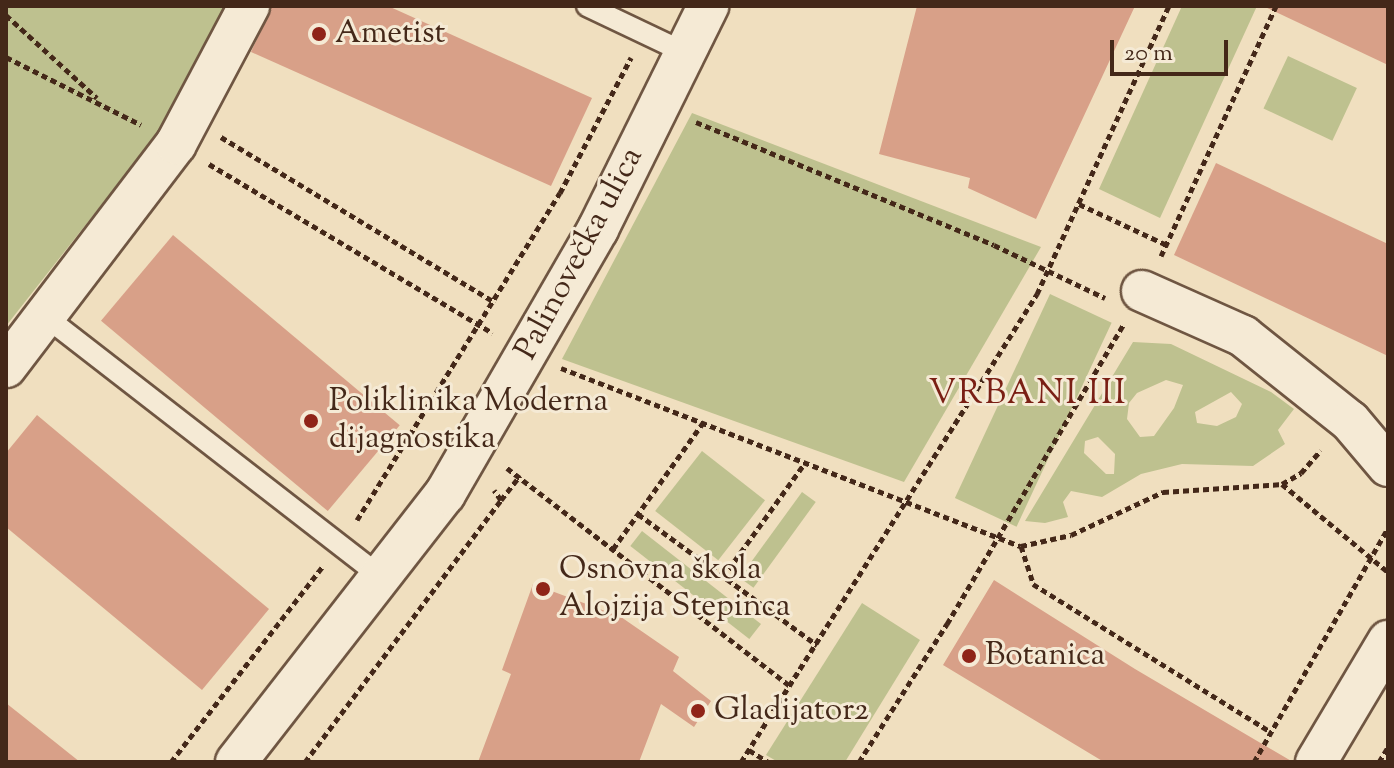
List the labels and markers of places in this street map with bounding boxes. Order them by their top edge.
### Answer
place label: Ametist [335,15,445,53]
marker: Ametist [310,25,328,43]
place label: Poliklinika Moderna dijagnostika [329,384,608,459]
marker: Poliklinika Moderna dijagnostika [300,410,322,432]
place label: Osnovna škola Alojzija Stepinca [559,552,791,627]
marker: Osnovna škola Alojzija Stepinca [534,580,552,598]
place label: Botanica [985,637,1105,675]
marker: Botanica [960,647,978,665]
place label: Gladijator2 [714,692,869,730]
marker: Gladijator2 [689,702,707,720]

